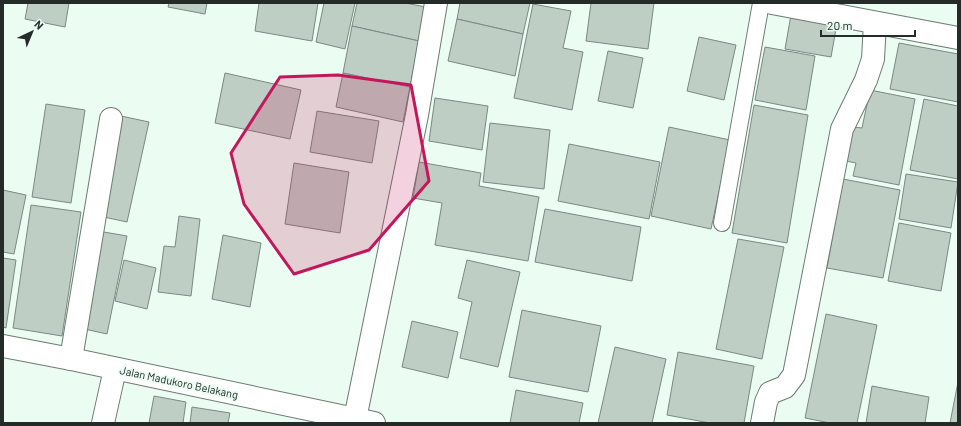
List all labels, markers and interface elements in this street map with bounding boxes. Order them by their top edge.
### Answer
north arrow [12,12,52,52]
scale bar [821,12,915,38]
text: N [32,17,46,32]
text: 20 m [827,18,853,32]
street label: Jalan Madukoro Belakang [119,363,240,401]

